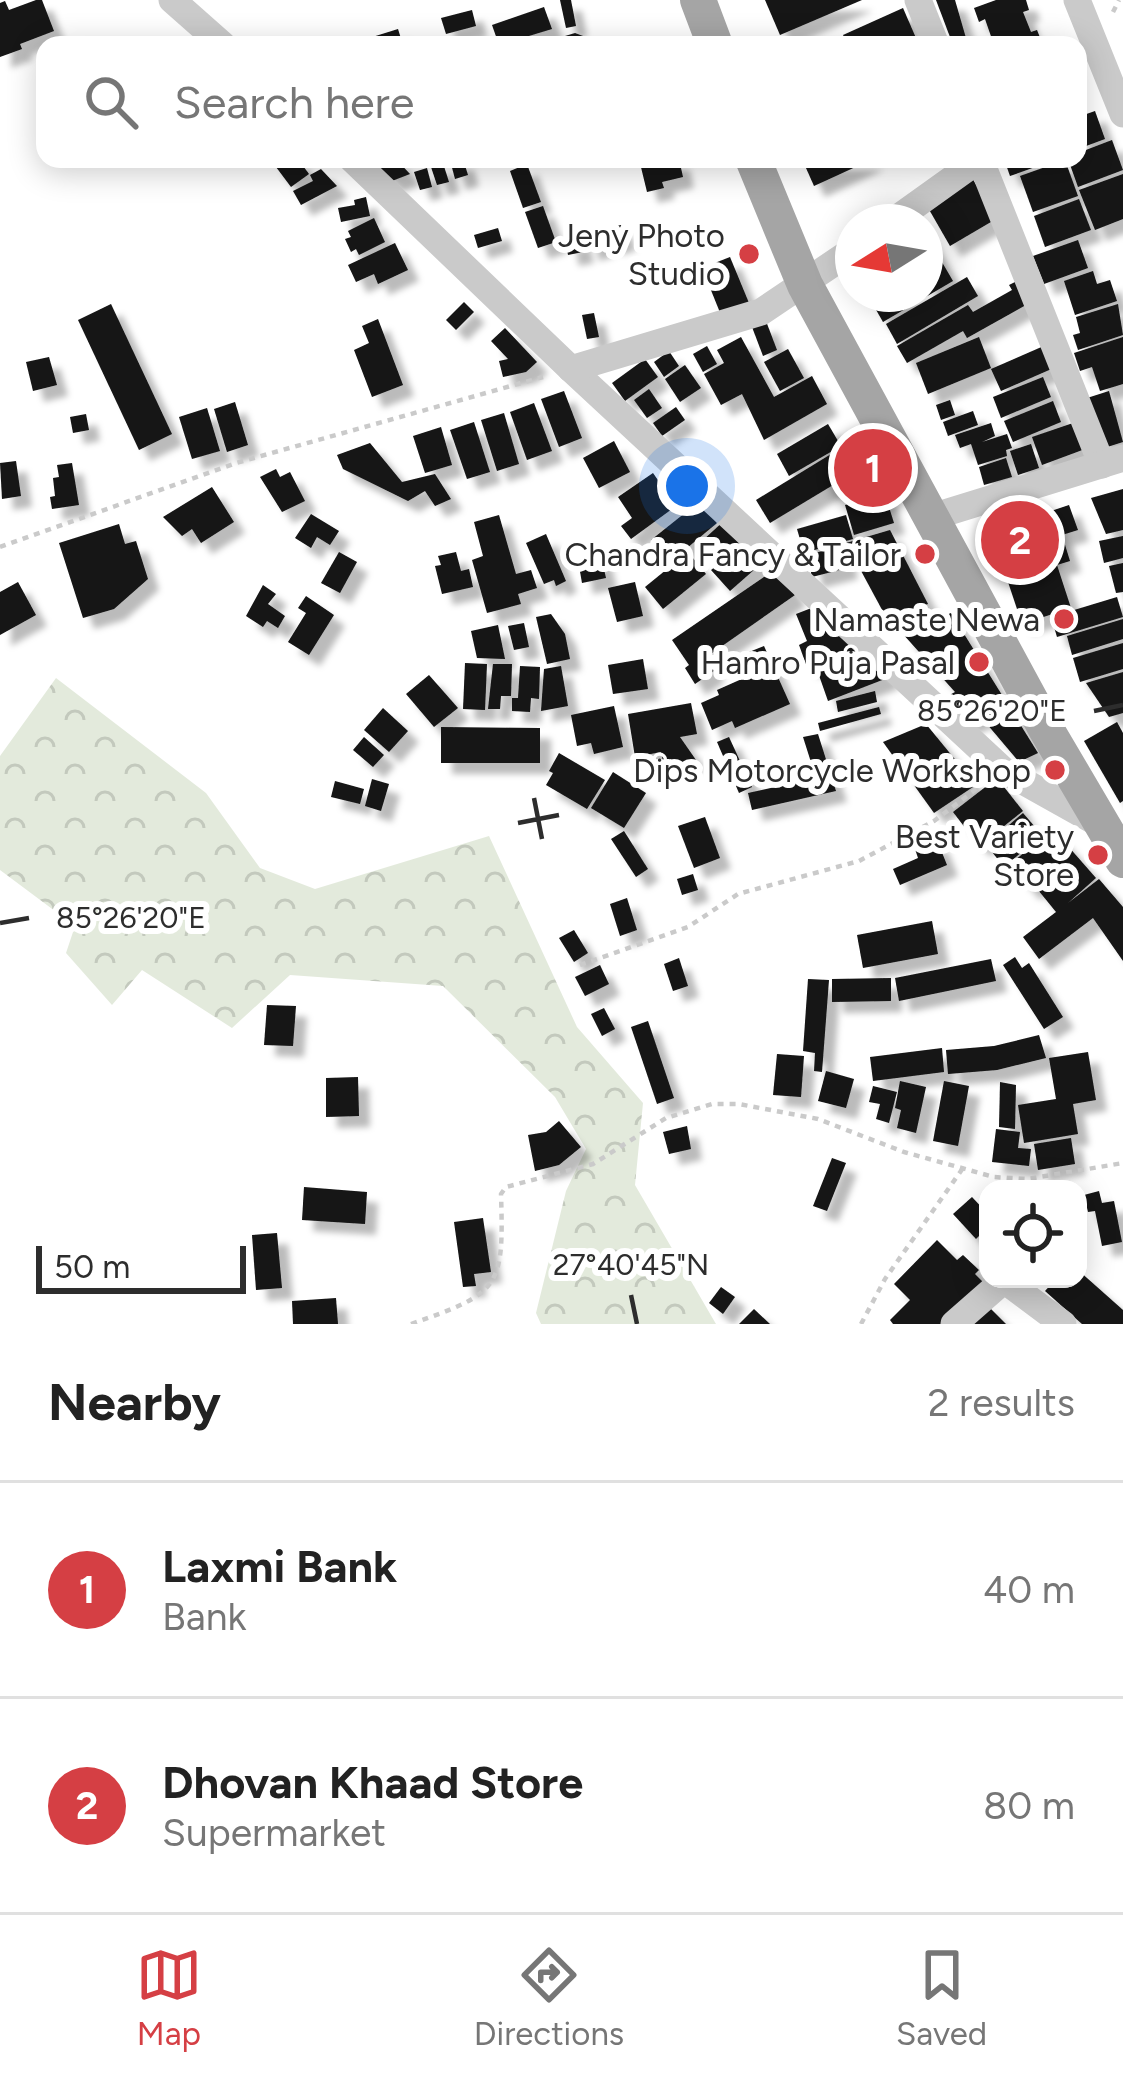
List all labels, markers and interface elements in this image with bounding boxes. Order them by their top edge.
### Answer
search box [36,36,1087,168]
icon: search [78,69,144,135]
text: Search here [174,75,414,129]
north arrow [835,204,943,312]
place label: Jeny Photo Studio [558,216,725,293]
marker: Jeny Photo Studio [736,241,762,267]
pin: 1 [834,423,912,513]
your location [657,456,717,516]
pin: 2 [981,495,1059,585]
place label: Chandra Fancy & Tailor [565,535,901,574]
marker: Chandra Fancy & Tailor [912,541,938,567]
place label: Namaste Newa [813,600,1040,639]
marker: Namaste Newa [1051,606,1077,632]
place label: Hamro Puja Pasal [701,643,955,682]
marker: Hamro Puja Pasal [966,649,992,675]
text: 85°26'20"E [917,692,1067,729]
place label: Dips Motorcycle Workshop [633,751,1031,790]
marker: Dips Motorcycle Workshop [1042,757,1068,783]
place label: Best Variety Store [895,817,1075,894]
marker: Best Variety Store [1085,842,1111,868]
text: 85°26'20"E [56,899,206,936]
map controls [979,1180,1087,1288]
button: locate [979,1180,1087,1288]
scale bar [36,1240,246,1293]
text: 27°40'45"N [553,1246,709,1283]
text: 50 m [54,1247,130,1286]
text: Nearby [48,1372,221,1433]
text: 2 results [928,1379,1075,1426]
text: Laxmi Bank [162,1539,397,1593]
text: 1 [79,1566,95,1613]
text: 40 m [983,1566,1075,1613]
text: Bank [162,1593,246,1640]
text: Dhovan Khaad Store [162,1755,583,1809]
text: 2 [76,1782,98,1829]
text: 80 m [983,1782,1075,1829]
text: Supermarket [162,1809,386,1856]
tab: Map [136,1942,202,2053]
tab: Directions [474,1942,624,2053]
tab: Saved [896,1942,987,2053]

